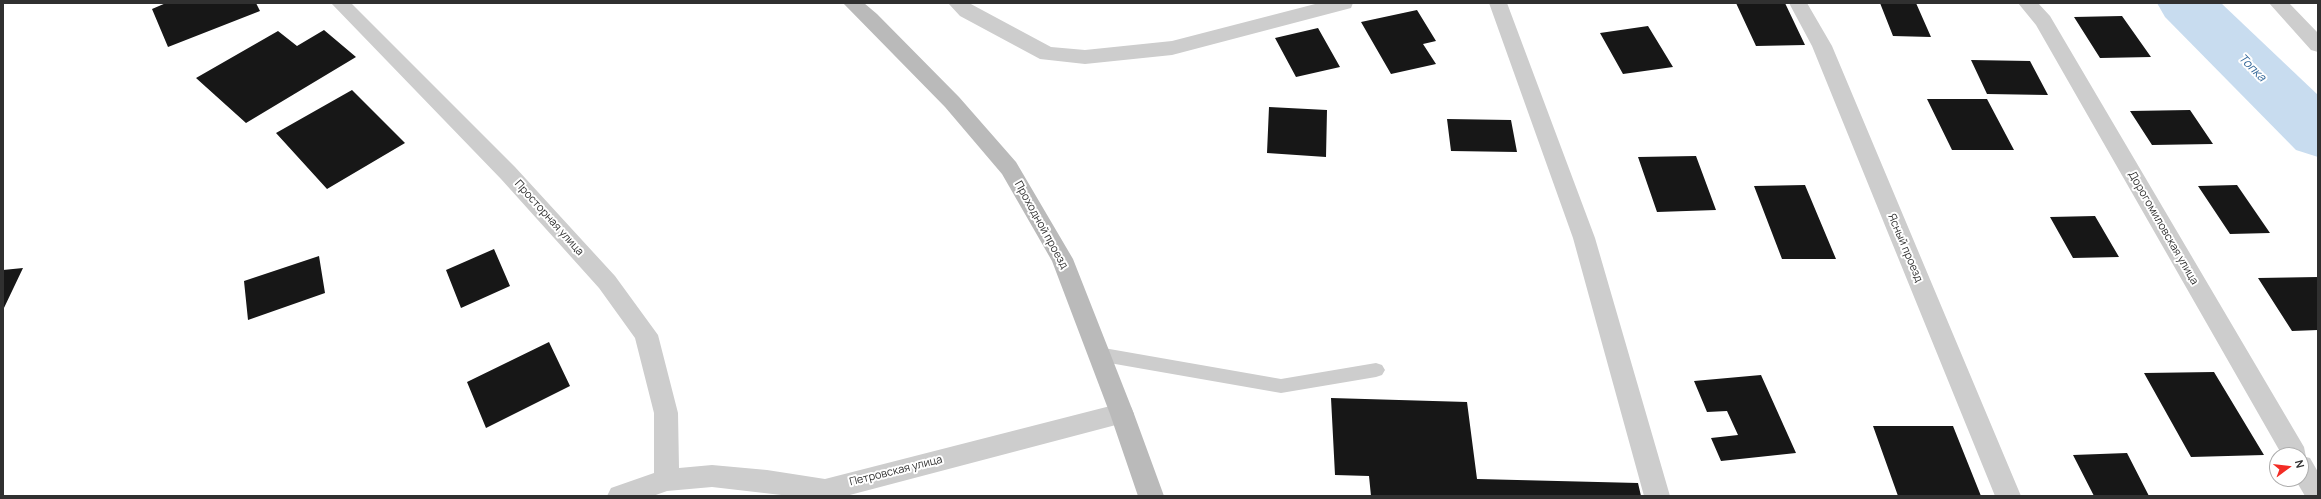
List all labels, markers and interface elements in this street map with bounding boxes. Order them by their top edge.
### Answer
water label: Топка [2235,51,2269,85]
street label: Дорогомиловская улица [2125,169,2201,287]
street label: Просторная улица [512,178,586,258]
street label: Проходной проезд [1011,179,1071,271]
street label: Ясный проезд [1885,212,1925,284]
north arrow [2269,447,2309,487]
street label: Петровская улица [848,453,944,489]
text: N [2292,458,2308,470]

